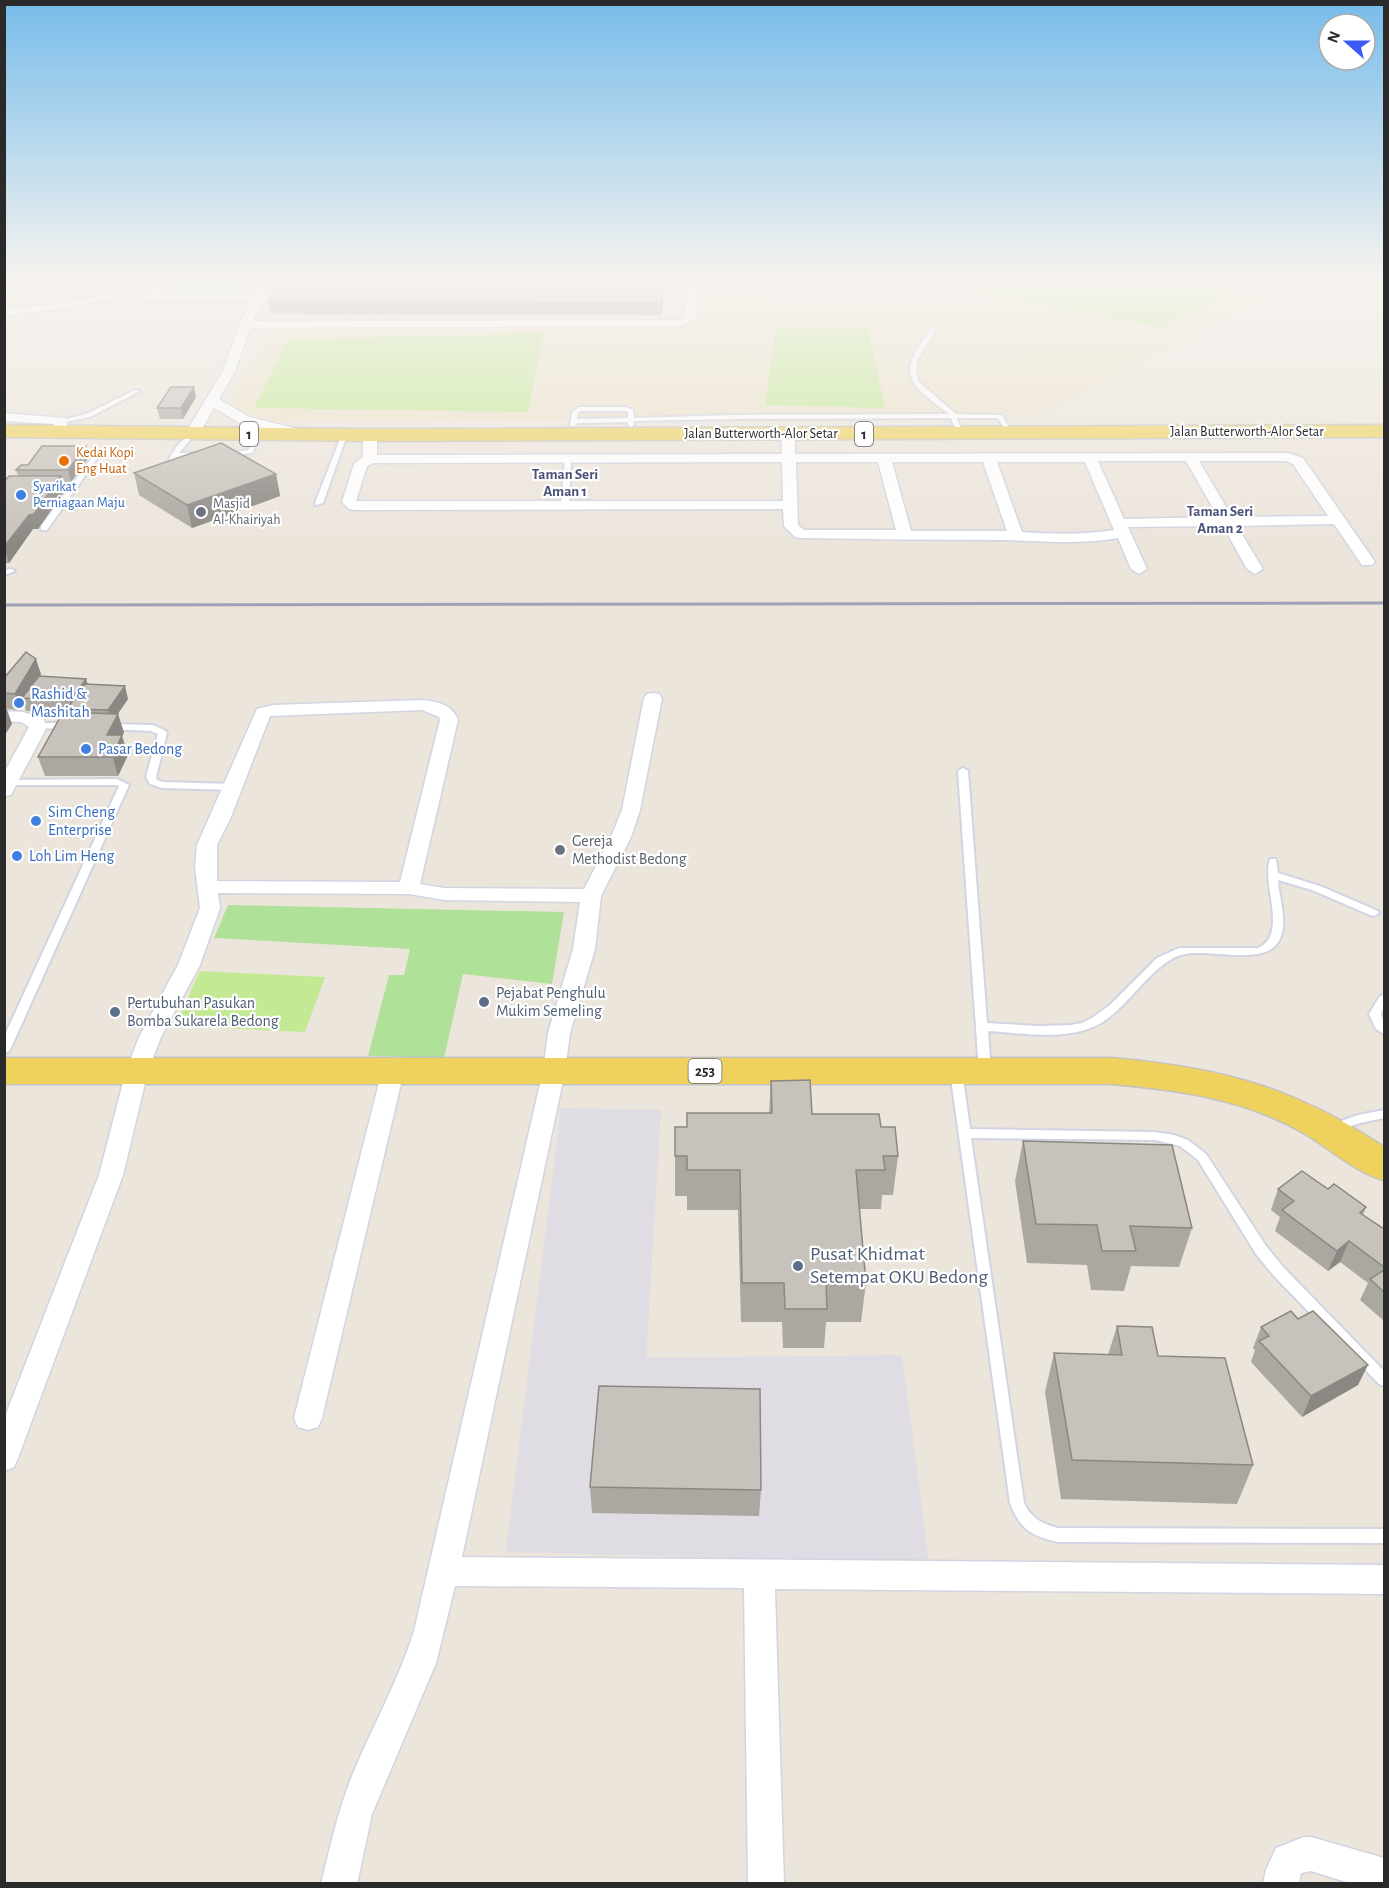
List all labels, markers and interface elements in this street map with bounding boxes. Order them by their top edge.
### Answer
north arrow [1317,12,1377,72]
text: N [1324,29,1343,45]
road number: 1 [240,422,258,446]
road number: 1 [855,422,873,446]
street label: Jalan Butterworth-Alor Setar [1170,425,1324,439]
street label: Jalan Butterworth-Alor Setar [684,427,838,441]
place label: Kedai Kopi Eng Huat [76,446,134,476]
marker: Kedai Kopi Eng Huat [57,454,71,468]
district label: Taman Seri Aman 1 [532,467,598,499]
place label: Syarikat Perniagaan Maju [33,480,125,510]
marker: Syarikat Perniagaan Maju [14,488,28,502]
place label: Masjid Al-Khairiyah [213,497,281,527]
district label: Taman Seri Aman 2 [1187,504,1253,536]
marker: Masjid Al-Khairiyah [194,505,208,519]
place label: Rashid & Mashitah [31,686,90,720]
marker: Rashid & Mashitah [12,696,26,710]
place label: Pasar Bedong [98,741,182,757]
marker: Pasar Bedong [79,742,93,756]
place label: Sim Cheng Enterprise [48,804,115,838]
marker: Sim Cheng Enterprise [29,814,43,828]
place label: Gereja Methodist Bedong [572,833,687,867]
marker: Gereja Methodist Bedong [553,843,567,857]
place label: Loh Lim Heng [29,848,114,864]
marker: Loh Lim Heng [10,849,24,863]
place label: Pejabat Penghulu Mukim Semeling [496,985,606,1019]
place label: Pertubuhan Pasukan Bomba Sukarela Bedong [127,995,279,1029]
marker: Pejabat Penghulu Mukim Semeling [477,995,491,1009]
marker: Pertubuhan Pasukan Bomba Sukarela Bedong [108,1005,122,1019]
road number: 253 [688,1059,722,1083]
place label: Pusat Khidmat Setempat OKU Bedong [810,1244,988,1287]
marker: Pusat Khidmat Setempat OKU Bedong [791,1259,805,1273]

